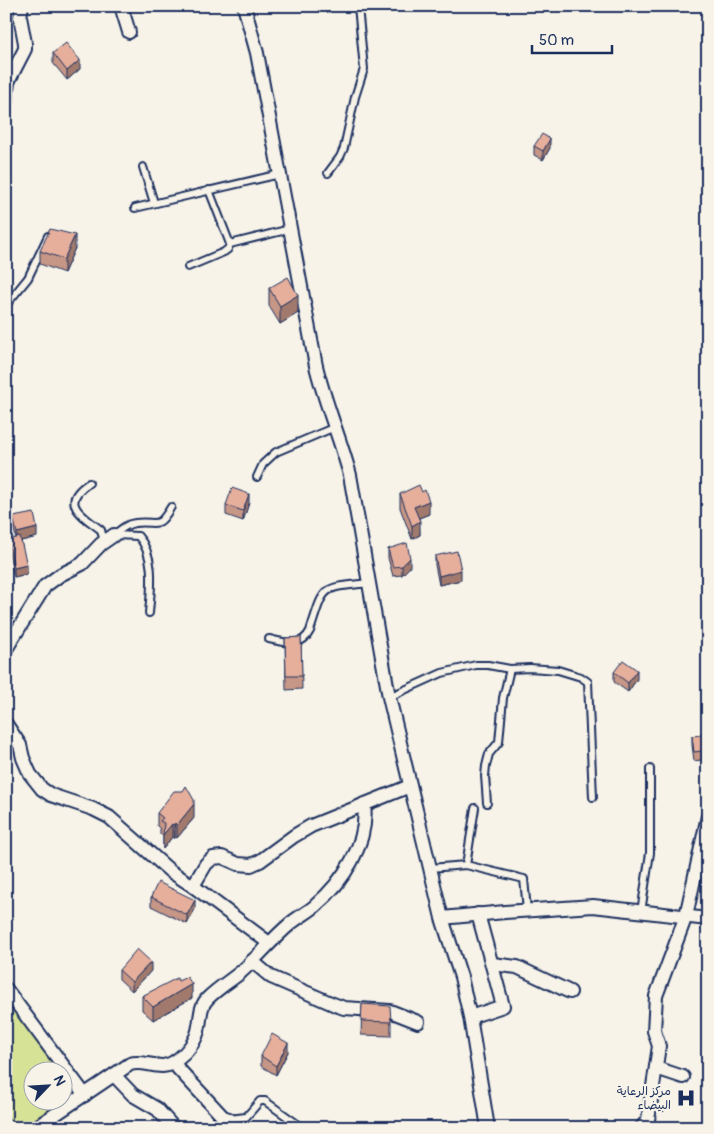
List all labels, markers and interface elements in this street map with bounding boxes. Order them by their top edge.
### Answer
scale bar [532,22,612,54]
text: 50 m [539,31,574,50]
north arrow [22,1062,72,1112]
text: N [50,1073,69,1089]
place label: مركز الرعاية البيضاء [617,1084,671,1113]
hospital icon: مركز الرعاية البيضاء [675,1087,697,1109]

